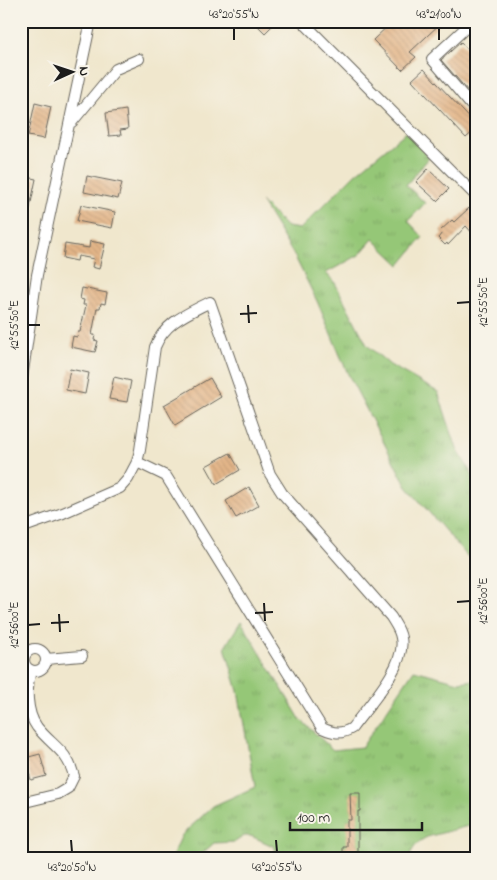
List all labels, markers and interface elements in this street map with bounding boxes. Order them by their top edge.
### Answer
text: 43°20'55"N [209,6,259,24]
text: 43°21'00"N [416,6,462,24]
north arrow [48,48,98,98]
text: N [73,66,94,77]
text: 12°55'50"E [475,277,493,327]
text: 12°55'50"E [6,300,24,350]
text: 12°56'00"E [475,578,493,624]
text: 12°56'00"E [6,602,24,648]
scale bar [290,800,422,832]
text: 100 m [297,807,330,829]
text: 43°20'50"N [48,859,96,877]
text: 43°20'55"N [252,859,302,877]

